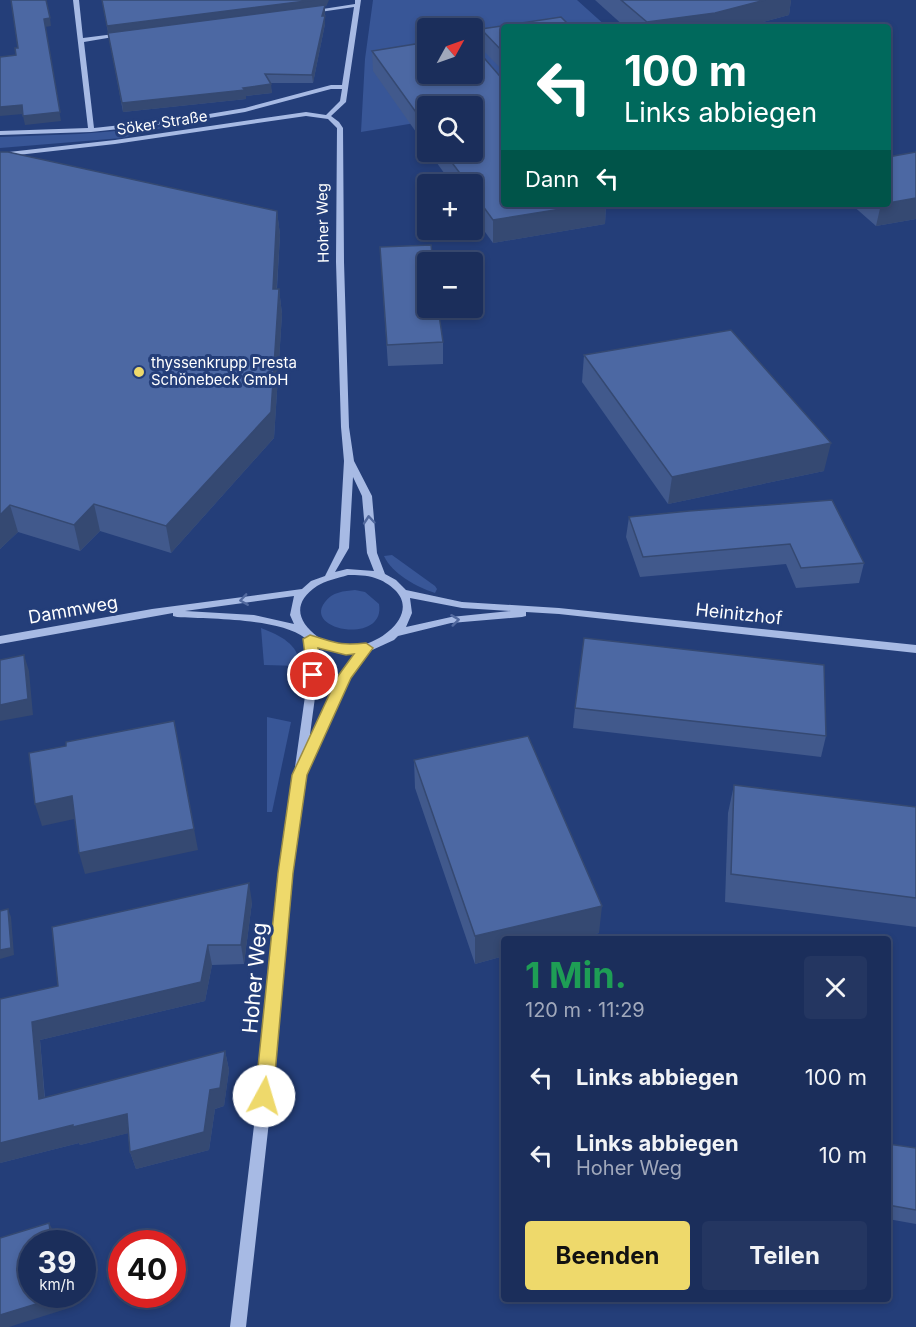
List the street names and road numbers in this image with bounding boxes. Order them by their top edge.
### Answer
street label: Söker Straße [115,106,209,139]
street label: Hoher Weg [312,183,333,263]
street label: Dammweg [26,591,119,628]
street label: Heinitzhof [695,599,784,629]
street label: Hoher Weg [237,921,272,1035]

